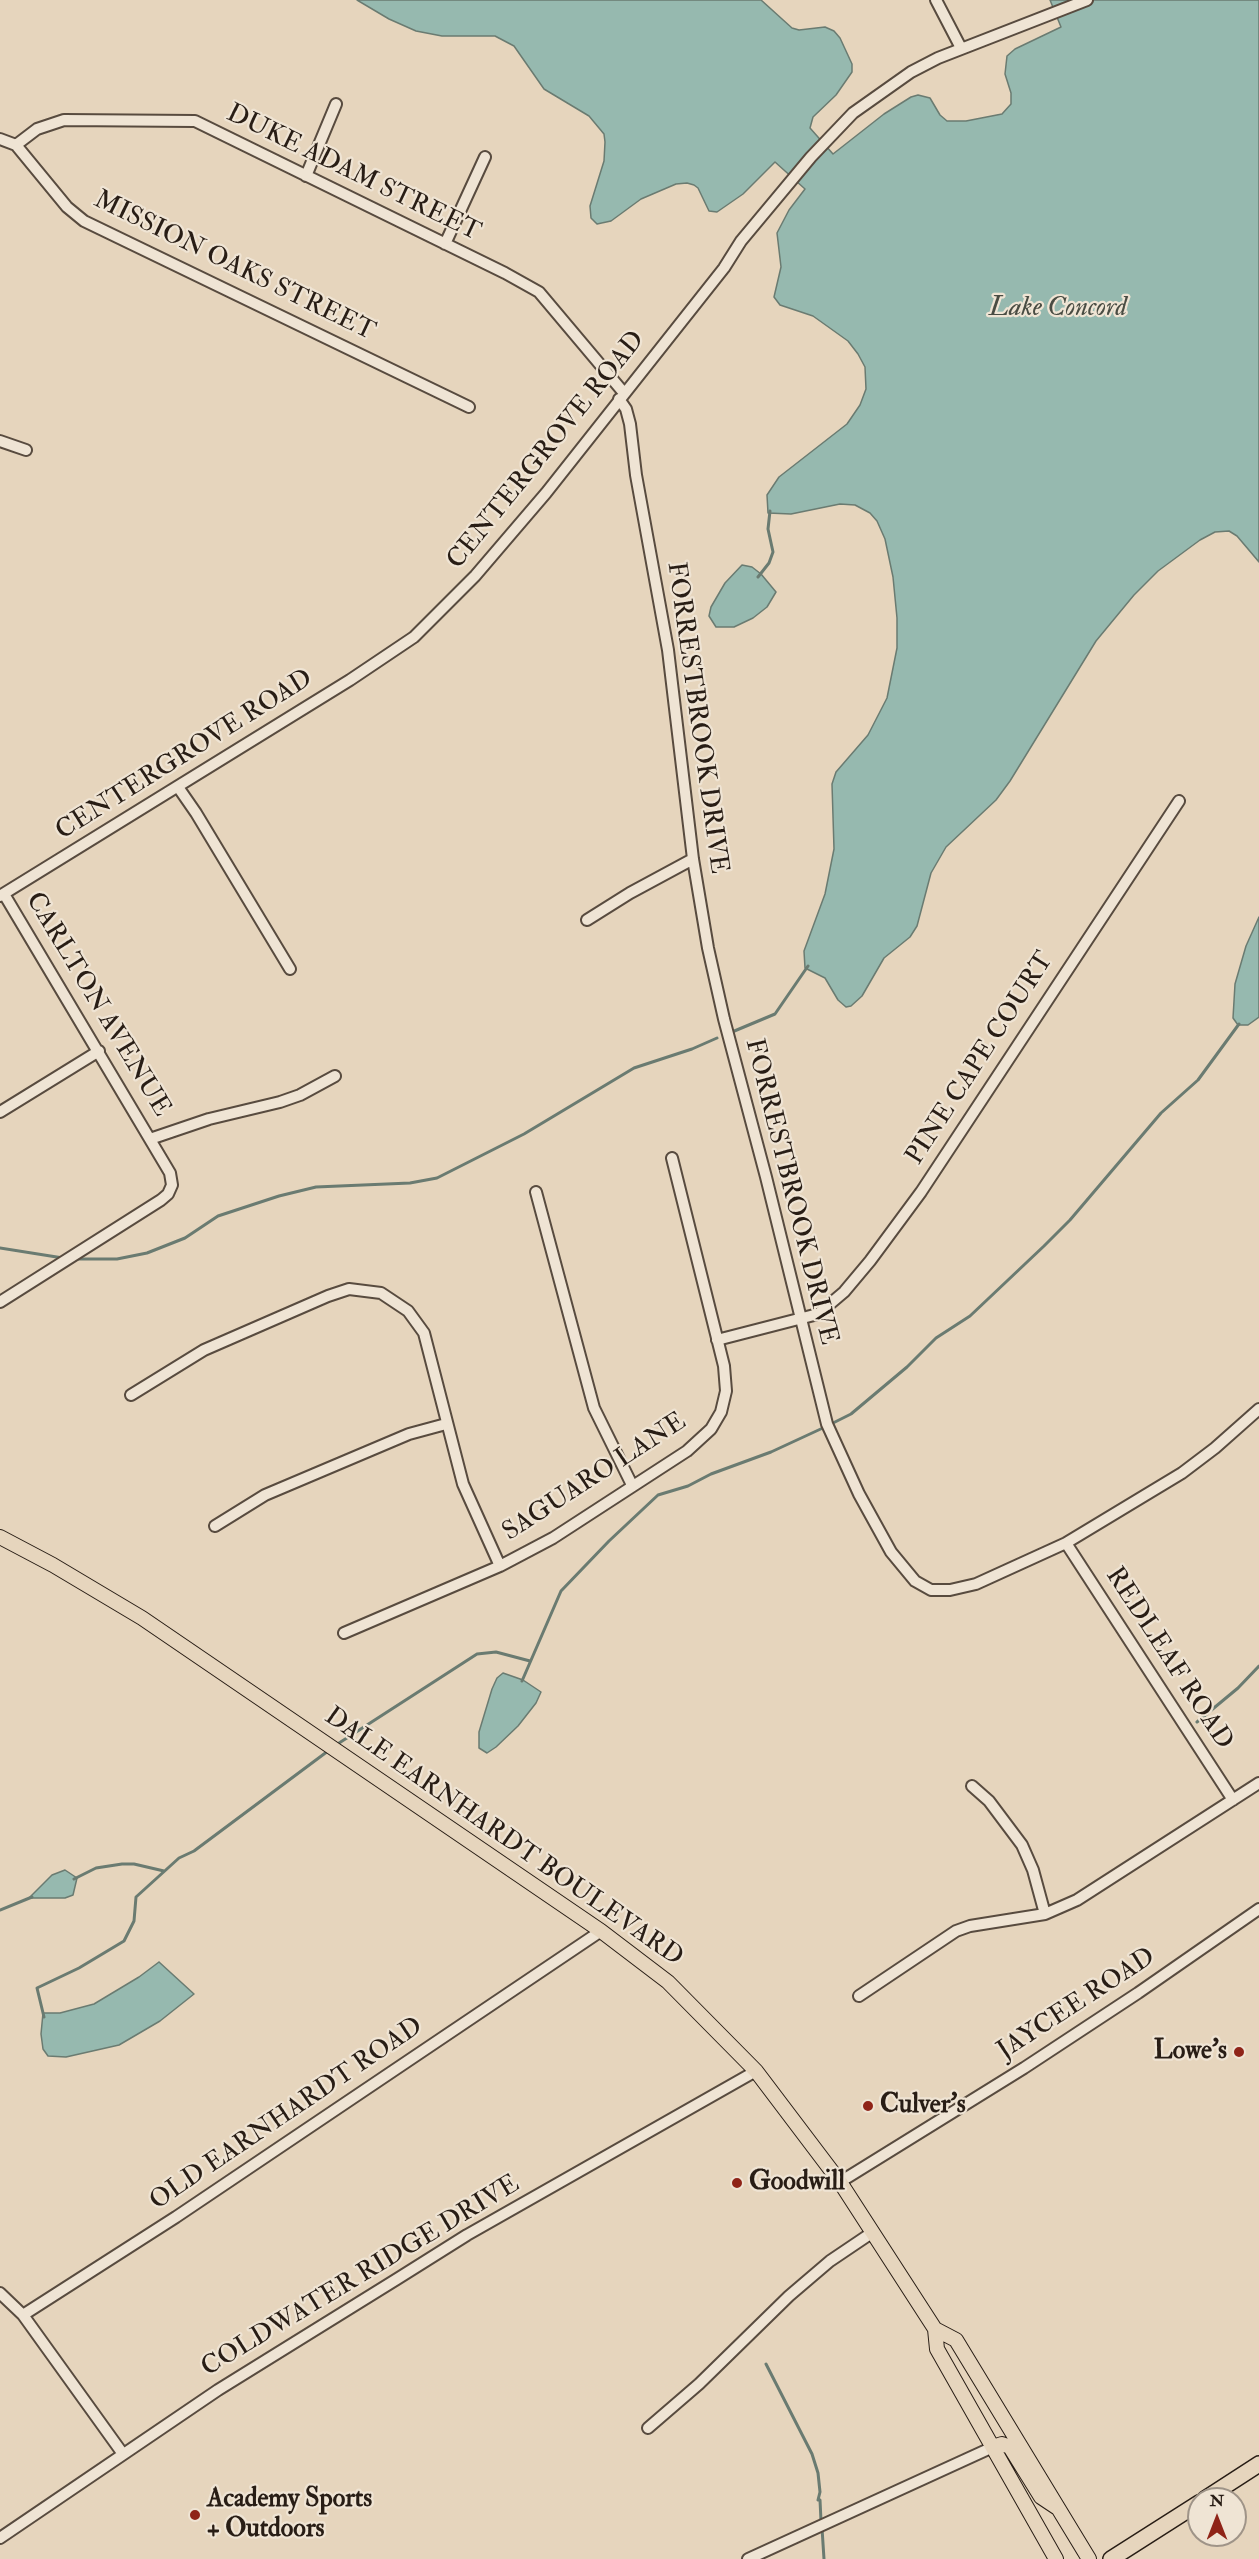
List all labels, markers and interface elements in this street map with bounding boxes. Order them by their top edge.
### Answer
street label: DUKE ADAM STREET [221,99,485,249]
street label: MISSION OAKS STREET [88,185,380,349]
water label: Lake Concord [989,293,1127,325]
street label: CENTERGROVE ROAD [441,326,653,576]
street label: FORRESTBROOK DRIVE [659,560,733,876]
street label: CENTERGROVE ROAD [51,664,319,848]
street label: CARLTON AVENUE [18,887,176,1123]
street label: PINE CAPE COURT [901,947,1061,1171]
street label: FORRESTBROOK DRIVE [737,1036,843,1348]
street label: SAGUARO LANE [497,1407,693,1549]
street label: REDLEAF ROAD [1098,1562,1238,1756]
street label: DALE EARNHARDT BOULEVARD [318,1702,688,1974]
street label: JAYCEE ROAD [992,1942,1162,2068]
street label: OLD EARNHARDT ROAD [145,2012,429,2218]
place label: Lowe's [1154,2036,1227,2068]
marker: Lowe's [1232,2045,1246,2059]
place label: Culver's [880,2090,966,2122]
marker: Culver's [861,2099,875,2113]
place label: Goodwill [749,2167,845,2199]
street label: COLDWATER RIDGE DRIVE [196,2169,526,2385]
marker: Goodwill [730,2176,744,2190]
place label: Academy Sports + Outdoors [207,2484,372,2546]
north arrow [1187,2487,1247,2547]
text: N [1210,2491,1224,2511]
marker: Academy Sports + Outdoors [188,2508,202,2522]

